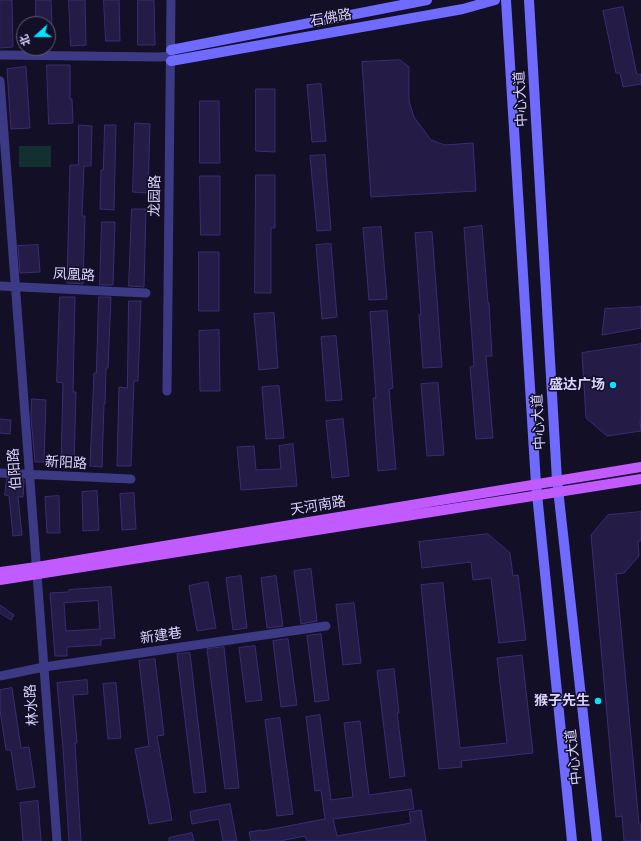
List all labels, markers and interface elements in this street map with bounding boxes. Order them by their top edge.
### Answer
street label: 石佛路 [309,6,353,30]
north arrow [16,16,56,56]
text: 北 [17,33,33,48]
street label: 中心大道 [511,71,531,127]
street label: 龙园路 [146,175,164,217]
street label: 凤凰路 [53,266,95,284]
place label: 盛达广场 [549,377,605,393]
marker: 盛达广场 [608,380,618,390]
street label: 中心大道 [529,394,549,450]
street label: 伯阳路 [5,447,25,491]
street label: 新阳路 [45,454,87,472]
street label: 天河南路 [289,493,347,519]
street label: 新建巷 [139,625,183,647]
street label: 林水路 [22,683,42,727]
place label: 猴子先生 [534,693,590,709]
marker: 猴子先生 [593,696,603,706]
street label: 中心大道 [563,728,585,786]

